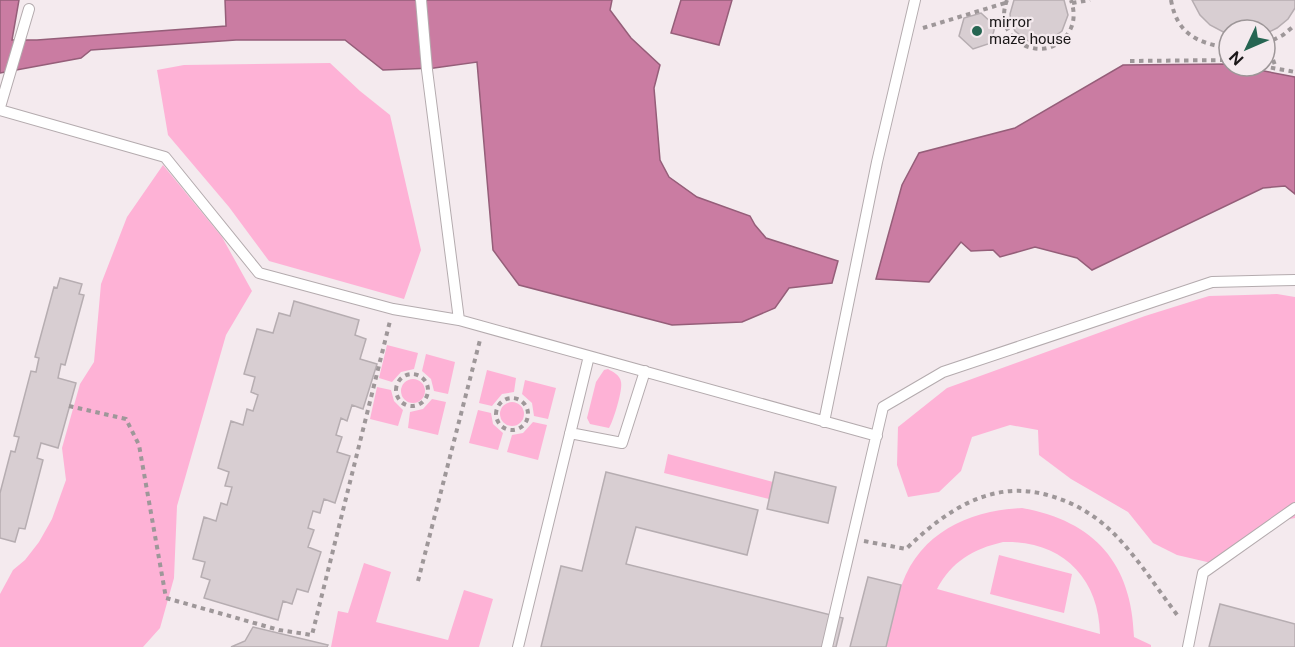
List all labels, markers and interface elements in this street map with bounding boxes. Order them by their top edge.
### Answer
place label: mirror maze house [989,13,1071,47]
north arrow [1217,18,1277,78]
marker: mirror maze house [970,24,984,38]
text: N [1225,47,1248,69]

